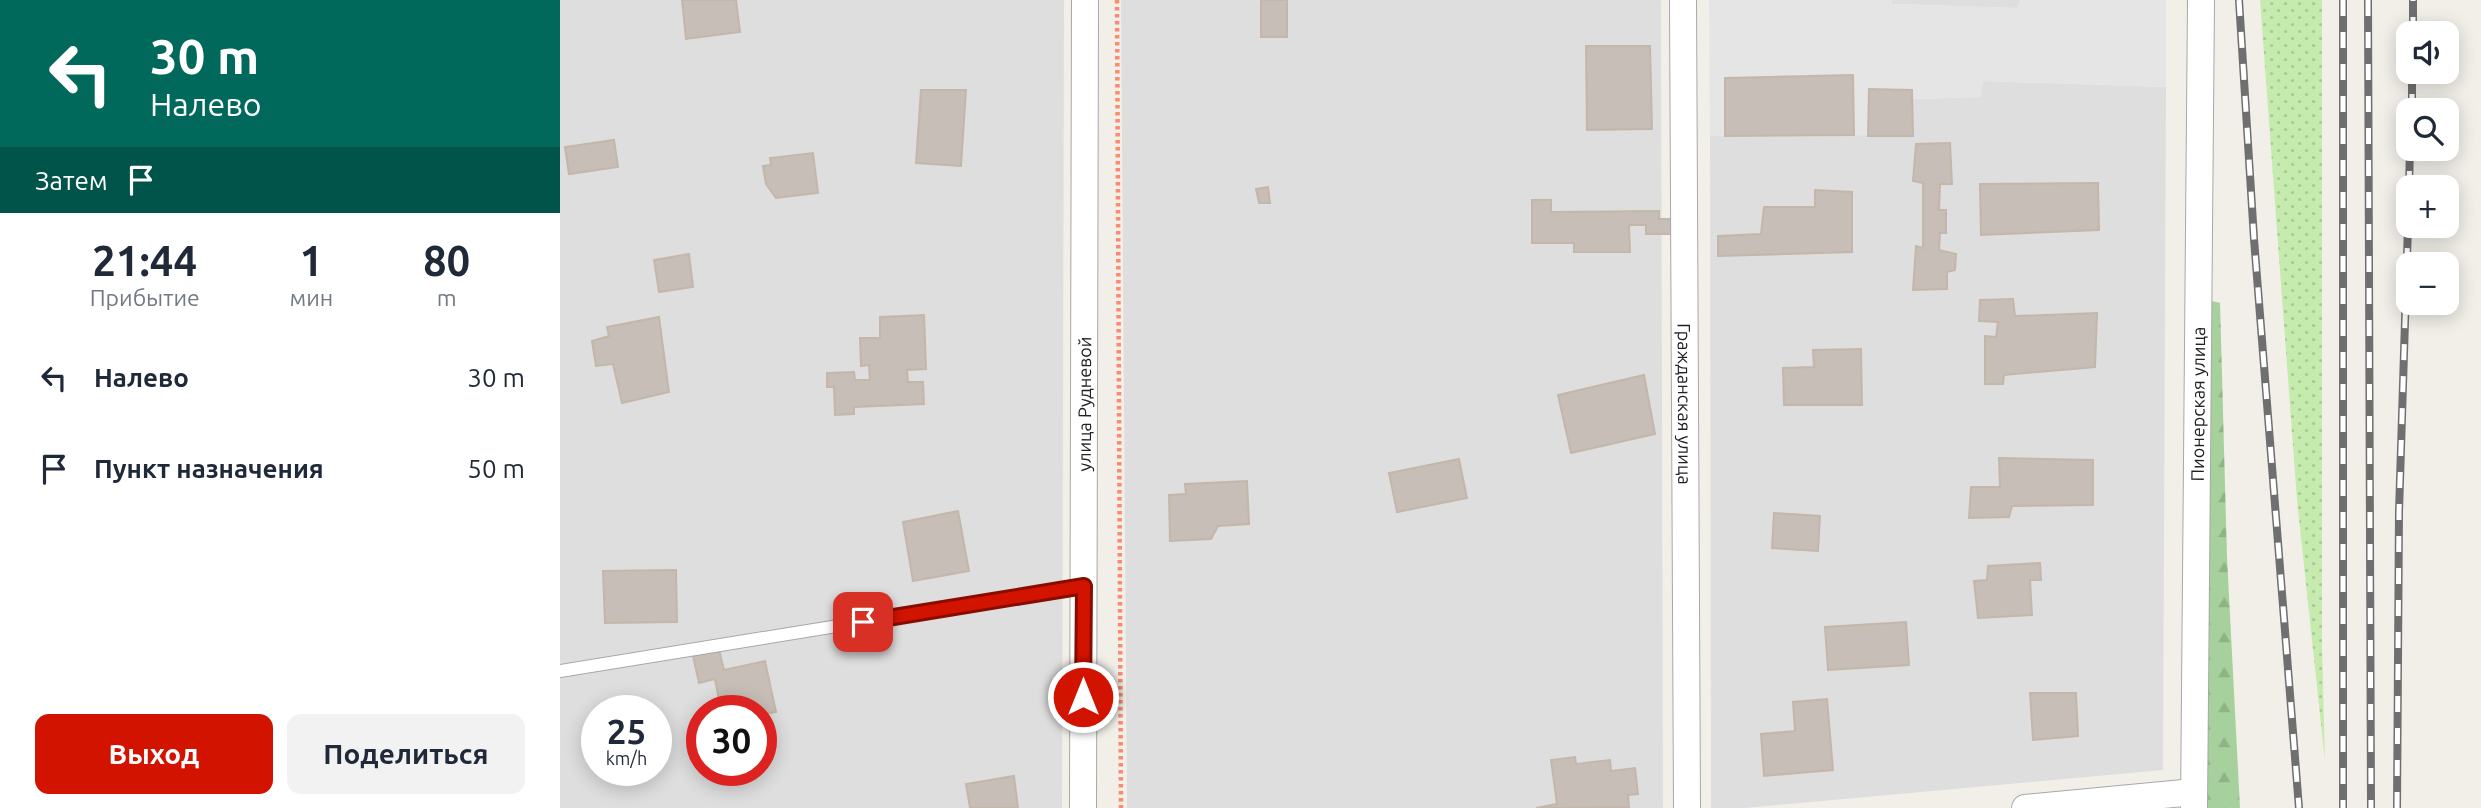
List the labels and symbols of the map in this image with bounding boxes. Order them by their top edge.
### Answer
street label: Гражданская улица [1675,323,1695,485]
street label: Пионерская улица [2187,327,2208,481]
street label: улица Рудневой [1074,337,1094,471]
pin [833,592,893,652]
position arrow [1046,660,1120,734]
speed limit sign: 30 [686,695,777,786]

